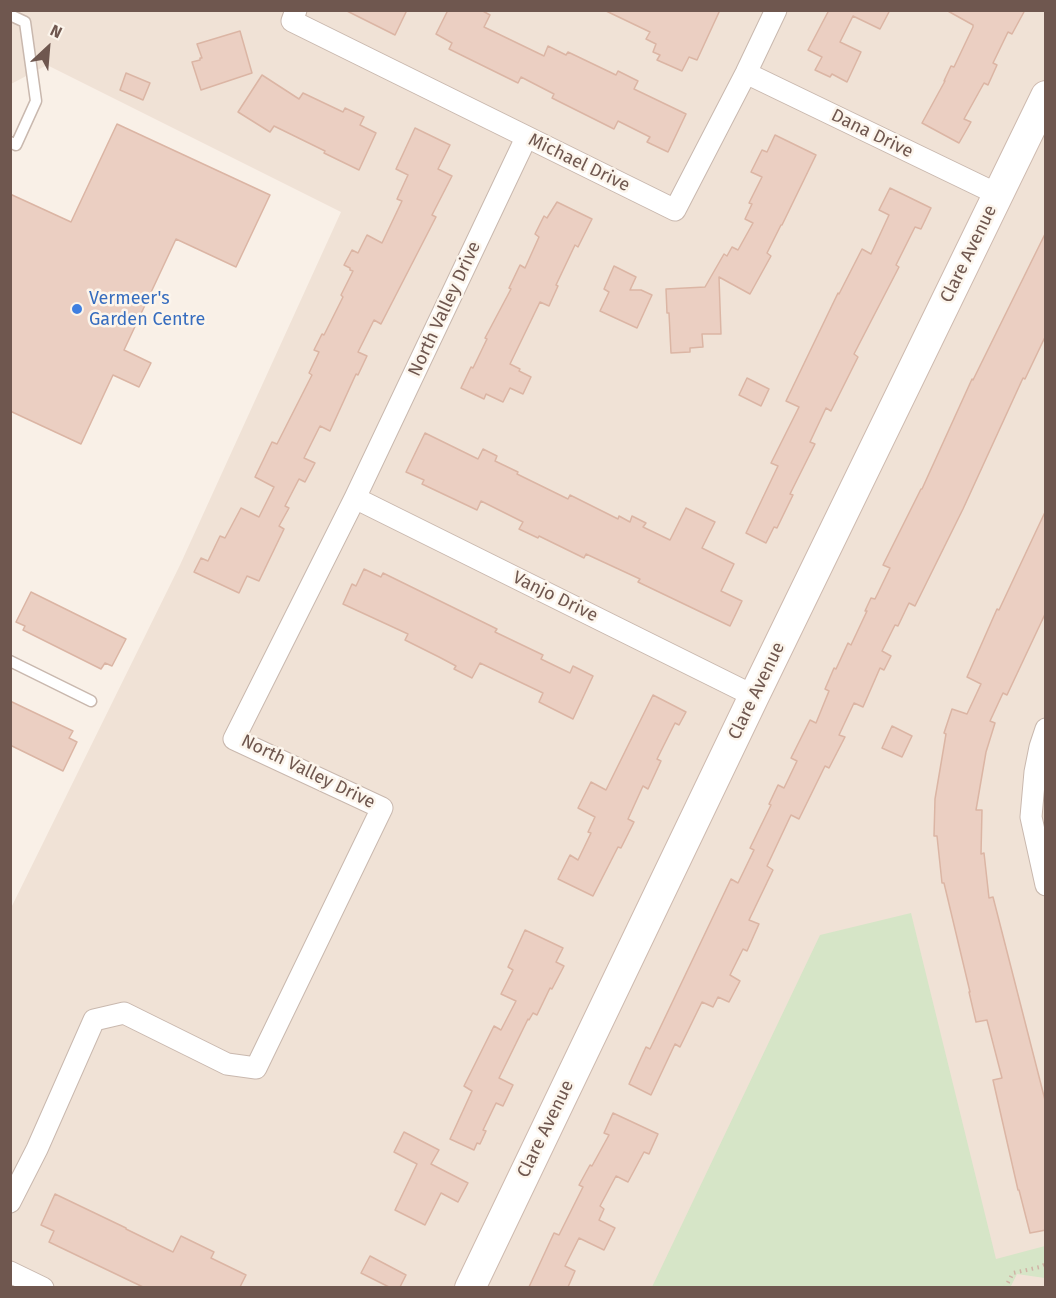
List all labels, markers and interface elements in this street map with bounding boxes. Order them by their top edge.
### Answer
north arrow [18,18,78,78]
text: N [47,21,65,42]
street label: Dana Drive [827,105,917,163]
street label: Michael Drive [525,129,633,197]
street label: Clare Avenue [936,202,1002,306]
street label: North Valley Drive [404,238,486,380]
place label: Vermeer's Garden Centre [89,288,205,330]
marker: Vermeer's Garden Centre [70,302,84,316]
street label: Vanjo Drive [509,567,601,627]
street label: Clare Avenue [724,639,790,743]
street label: North Valley Drive [237,730,379,814]
street label: Clare Avenue [513,1077,579,1181]

